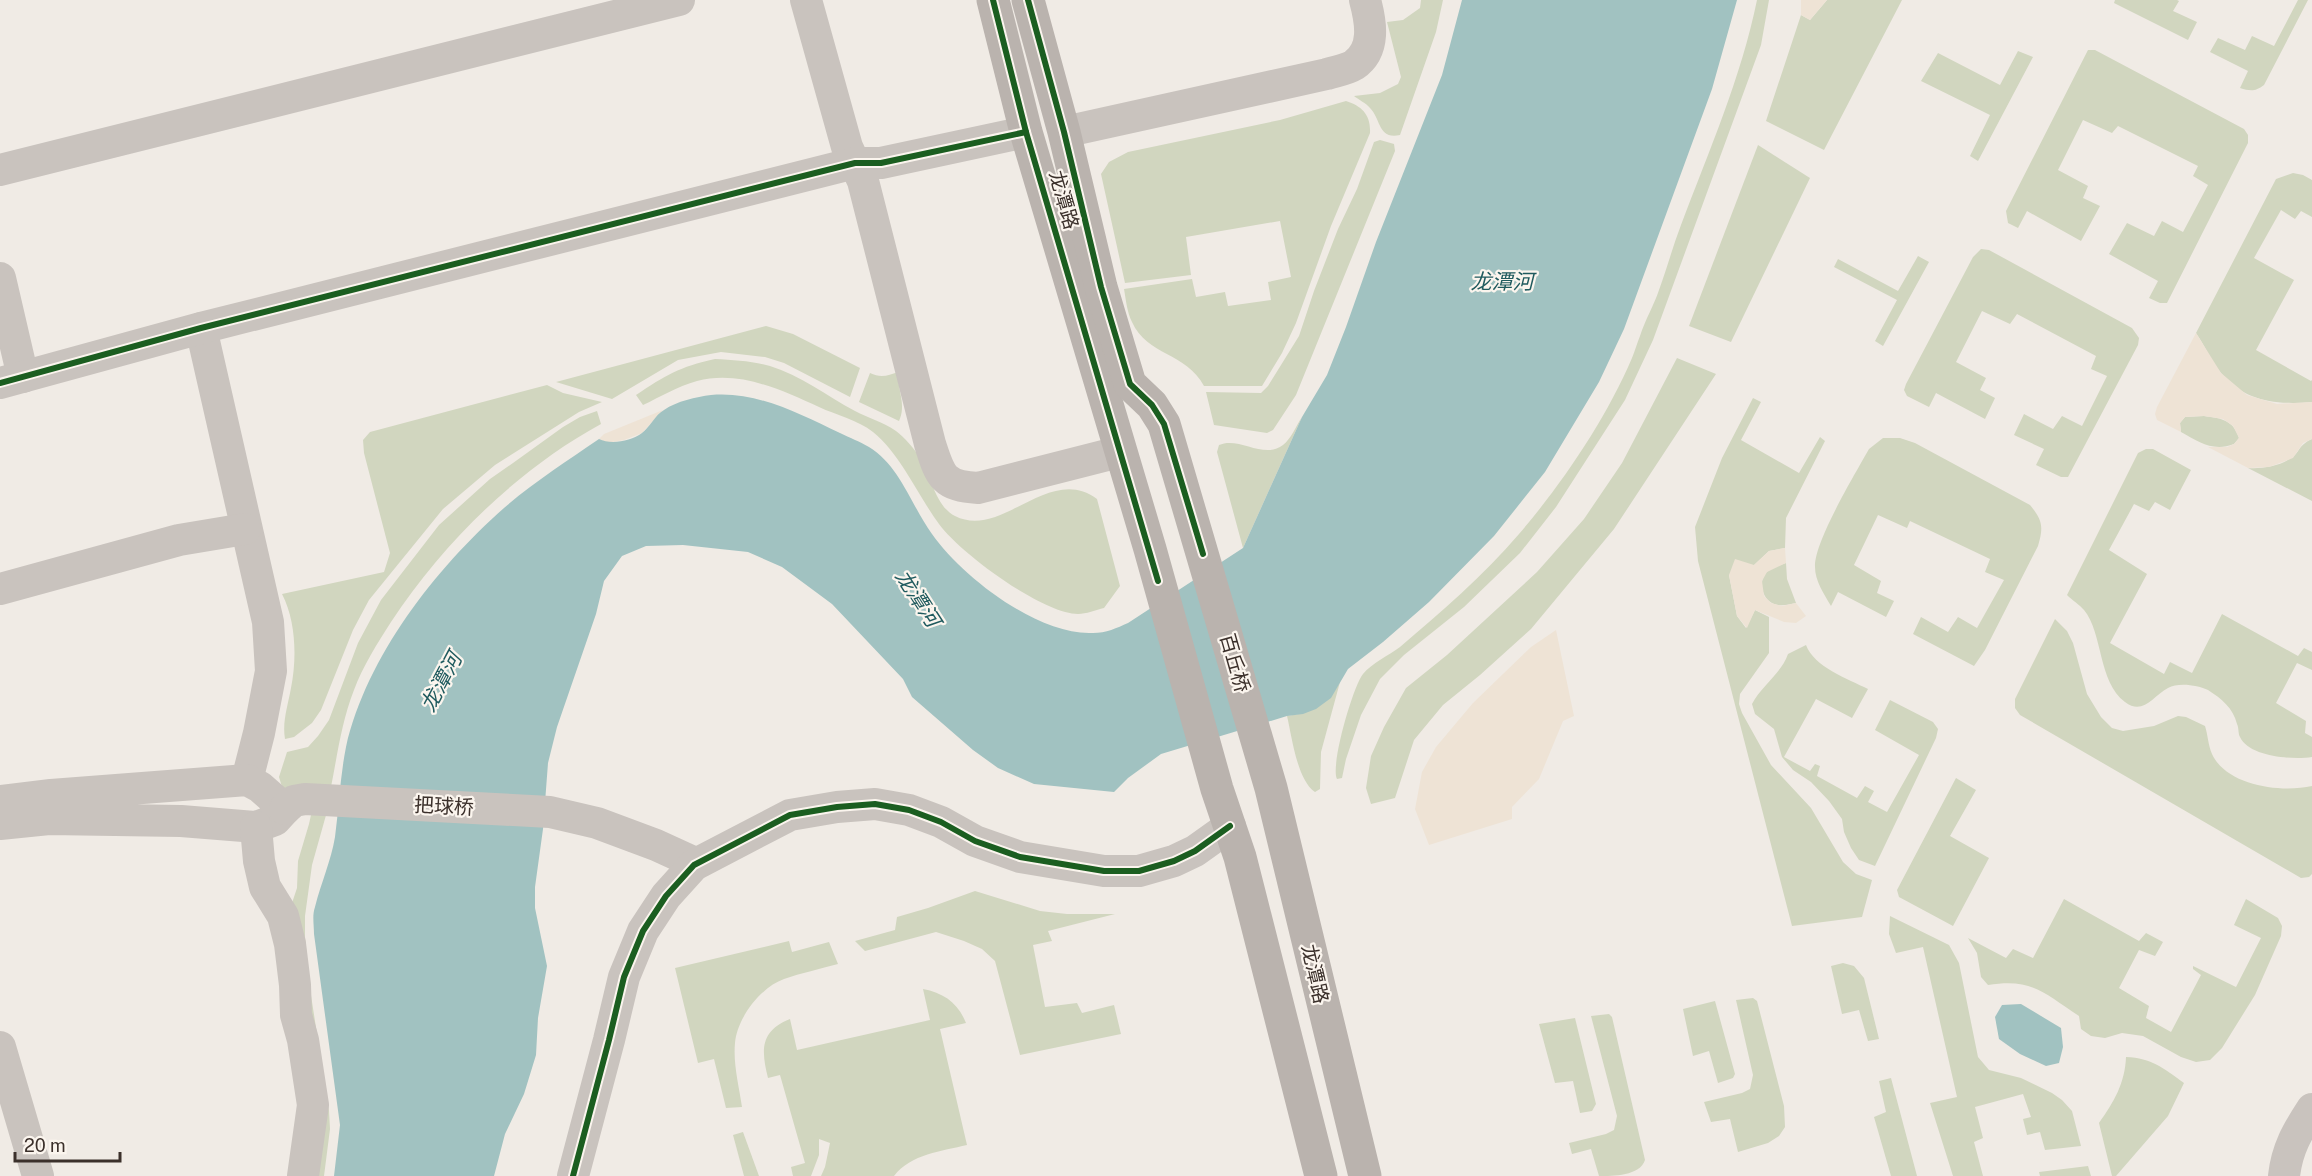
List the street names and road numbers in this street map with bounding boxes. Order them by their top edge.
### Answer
street label: 龙潭路 [1044,168,1084,232]
street label: 百丘桥 [1215,631,1255,695]
street label: 把球桥 [413,792,475,820]
street label: 龙潭路 [1297,942,1333,1006]

